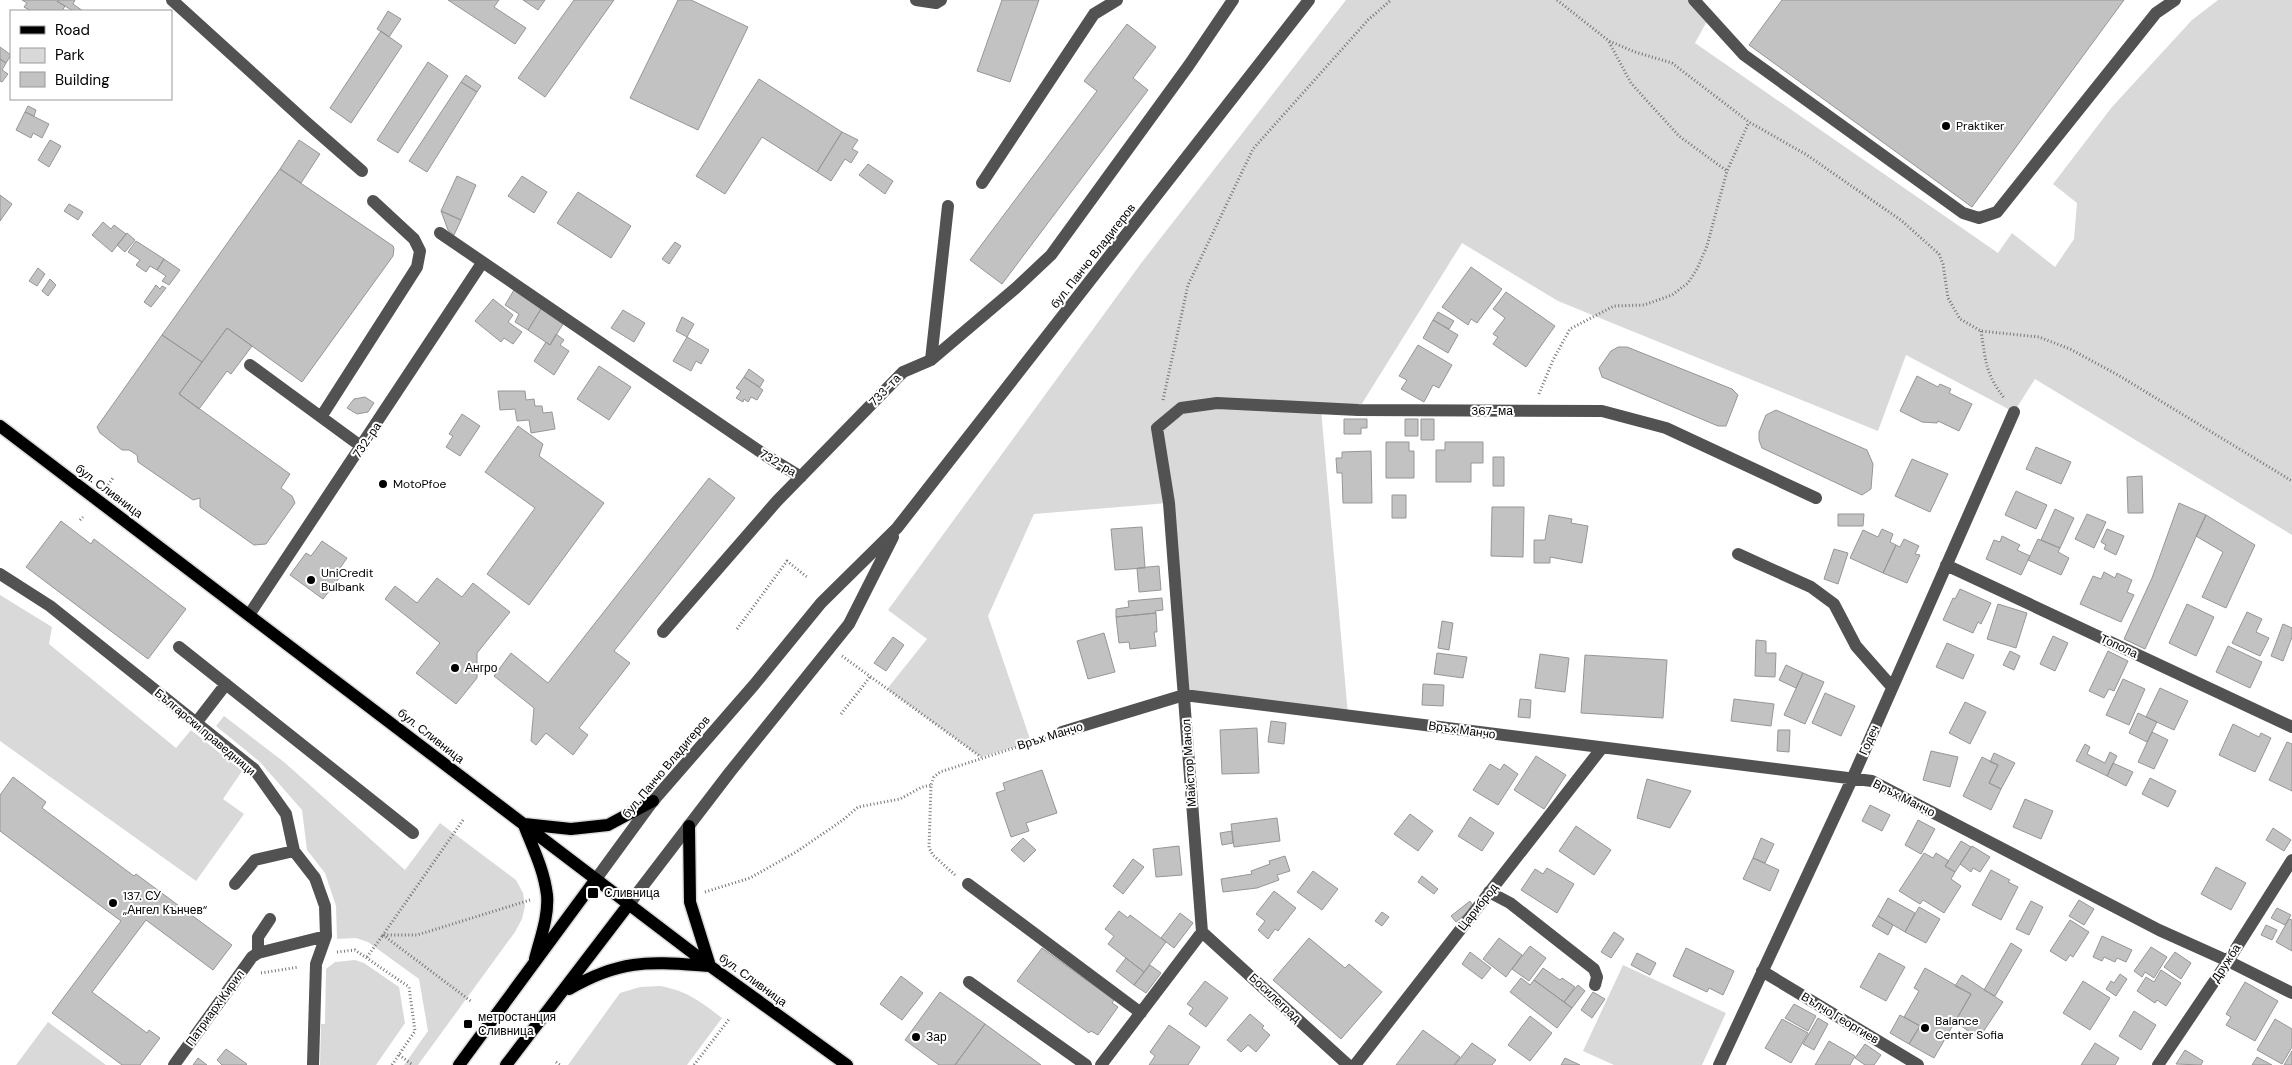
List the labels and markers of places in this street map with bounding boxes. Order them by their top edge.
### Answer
place label: Praktiker [1956,118,2005,134]
marker: Praktiker [1940,120,1952,132]
place label: MotoPfoe [393,476,447,492]
marker: MotoPfoe [377,478,389,490]
place label: UniCredit Bulbank [321,565,374,595]
marker: UniCredit Bulbank [305,574,317,586]
place label: Ангро [465,660,498,676]
marker: Ангро [449,662,461,674]
place label: Сливница [604,885,660,901]
marker: Сливница [586,886,600,900]
place label: 137. СУ „Ангел Кънчев“ [123,888,208,918]
marker: 137. СУ „Ангел Кънчев“ [107,897,119,909]
place label: метростанция Сливница [478,1009,556,1039]
place label: Balance Center Sofia [1935,1013,2004,1043]
marker: метростанция Сливница [462,1018,474,1030]
marker: Balance Center Sofia [1919,1022,1931,1034]
place label: Зар [926,1029,947,1045]
marker: Зар [910,1031,922,1043]

